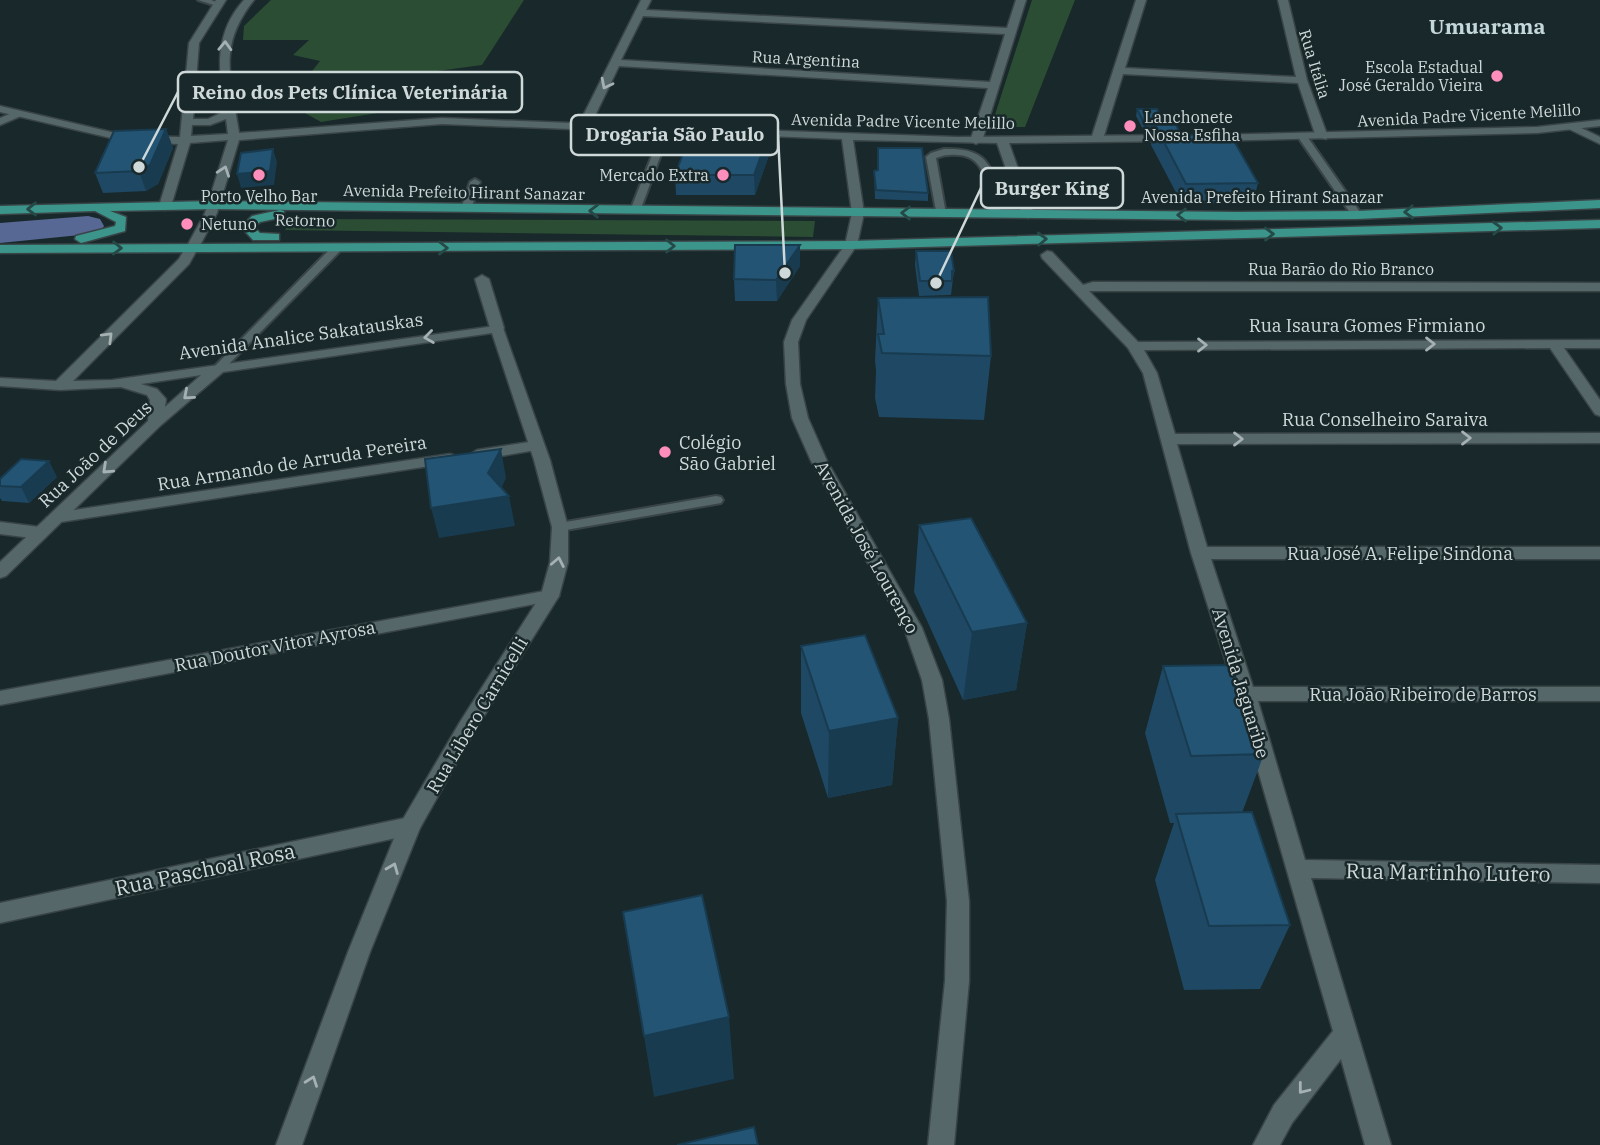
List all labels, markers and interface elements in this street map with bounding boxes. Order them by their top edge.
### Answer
district label: Umuarama [1429,12,1545,40]
street label: Rua Itália [1295,27,1335,101]
one-way arrow [218,40,233,51]
street label: Rua Argentina [751,46,861,72]
place label: Escola Estadual José Geraldo Vieira [1339,57,1483,95]
marker: Escola Estadual José Geraldo Vieira [1489,68,1505,84]
callout: Reino dos Pets Clínica Veterinária [178,72,522,112]
one-way arrow [601,77,614,89]
text: Reino dos Pets Clínica Veterinária [192,80,508,104]
street label: Avenida Padre Vicente Melillo [1357,99,1581,131]
place label: Lanchonete Nossa Esfiha [1144,107,1240,145]
street label: Avenida Padre Vicente Melillo [791,109,1015,133]
callout: Drogaria São Paulo [571,115,778,155]
marker: Lanchonete Nossa Esfiha [1122,118,1138,134]
text: Drogaria São Paulo [586,122,764,146]
place label: Mercado Extra [599,165,709,185]
one-way arrow [216,166,230,178]
marker: Porto Velho Bar [251,167,267,183]
marker: Mercado Extra [715,167,731,183]
callout: Burger King [981,168,1123,208]
text: Burger King [995,176,1109,200]
street label: Avenida Prefeito Hirant Sanazar [343,180,585,204]
place label: Porto Velho Bar [201,186,317,206]
street label: Avenida Prefeito Hirant Sanazar [1141,187,1383,207]
one-way arrow [27,201,37,217]
one-way arrow [588,203,599,219]
one-way arrow [900,205,910,221]
one-way arrow [1404,205,1415,220]
one-way arrow [1176,208,1187,223]
street label: Retorno [275,209,335,231]
place label: Netuno [201,214,257,234]
marker: Netuno [179,216,195,232]
one-way arrow [1491,220,1502,235]
one-way arrow [1264,226,1275,241]
one-way arrow [1036,232,1047,247]
one-way arrow [665,238,676,254]
one-way arrow [112,240,123,255]
one-way arrow [438,240,448,256]
street label: Rua Barão do Rio Branco [1248,259,1434,279]
street label: Avenida Analice Sakatauskas [177,307,425,365]
street label: Rua Isaura Gomes Firmiano [1249,314,1485,337]
one-way arrow [423,329,435,344]
one-way arrow [100,333,113,346]
one-way arrow [1425,336,1436,352]
one-way arrow [1198,337,1208,353]
one-way arrow [183,387,196,399]
street label: Rua João de Deus [33,396,157,512]
street label: Rua Conselheiro Saraiva [1282,408,1488,431]
street label: Rua Armando de Arruda Pereira [156,430,428,496]
one-way arrow [1461,430,1471,446]
place label: Colégio São Gabriel [679,431,776,475]
one-way arrow [1233,431,1244,447]
marker: Colégio São Gabriel [657,444,673,460]
street label: Avenida José Lourenço [810,456,924,638]
one-way arrow [102,461,115,474]
street label: Rua José A. Felipe Sindona [1287,542,1513,565]
one-way arrow [550,556,565,568]
street label: Avenida Jaguaribe [1207,605,1275,761]
street label: Rua Doutor Vitor Ayrosa [173,615,378,677]
street label: Rua Libero Carnicelli [421,632,533,797]
street label: Rua João Ribeiro de Barros [1309,683,1537,706]
street label: Rua Paschoal Rosa [112,836,298,902]
street label: Rua Martinho Lutero [1345,856,1551,888]
one-way arrow [385,863,399,876]
one-way arrow [304,1075,318,1087]
one-way arrow [1299,1081,1312,1094]

